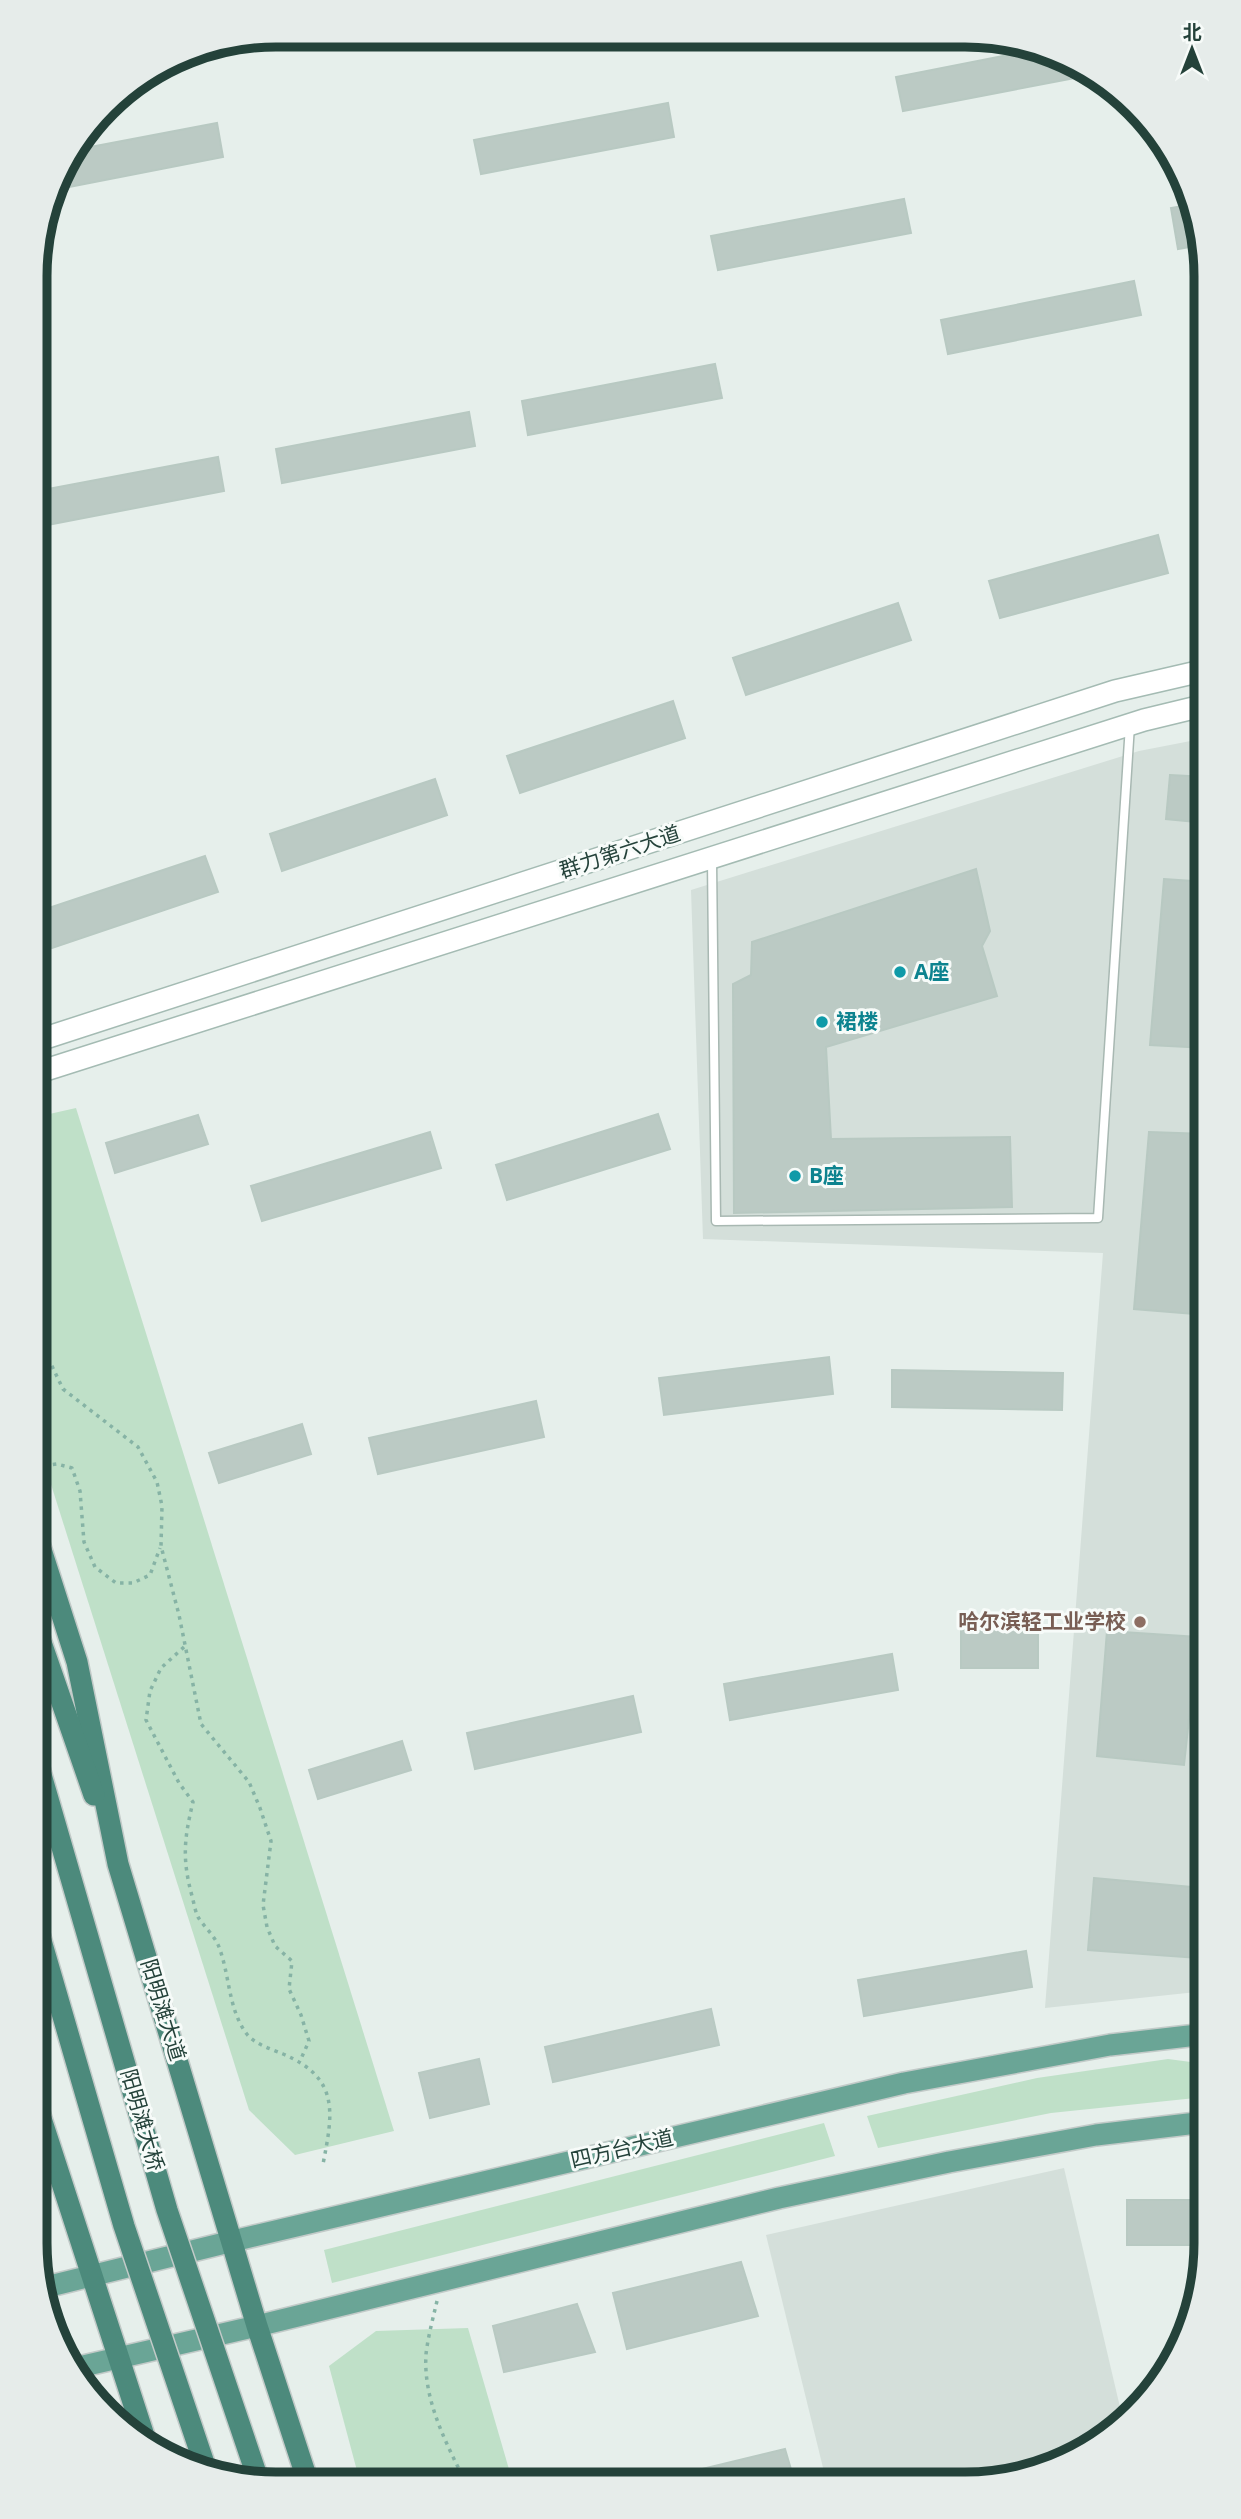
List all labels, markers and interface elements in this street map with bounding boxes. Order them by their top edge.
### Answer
north arrow [1157,14,1227,84]
text: 北 [1182,19,1202,45]
street label: 群力第六大道 [555,818,684,884]
place label: A座 [914,957,950,985]
marker: A座 [892,964,908,980]
place label: 裙楼 [836,1007,878,1035]
marker: 裙楼 [814,1014,830,1030]
place label: B座 [809,1161,844,1189]
marker: B座 [787,1168,803,1184]
place label: 哈尔滨轻工业学校 [958,1607,1126,1635]
marker: 哈尔滨轻工业学校 [1132,1614,1148,1630]
street label: 阳明滩大道 [135,1955,193,2064]
street label: 阳明滩大桥 [115,2065,171,2174]
street label: 四方台大道 [567,2123,676,2173]

